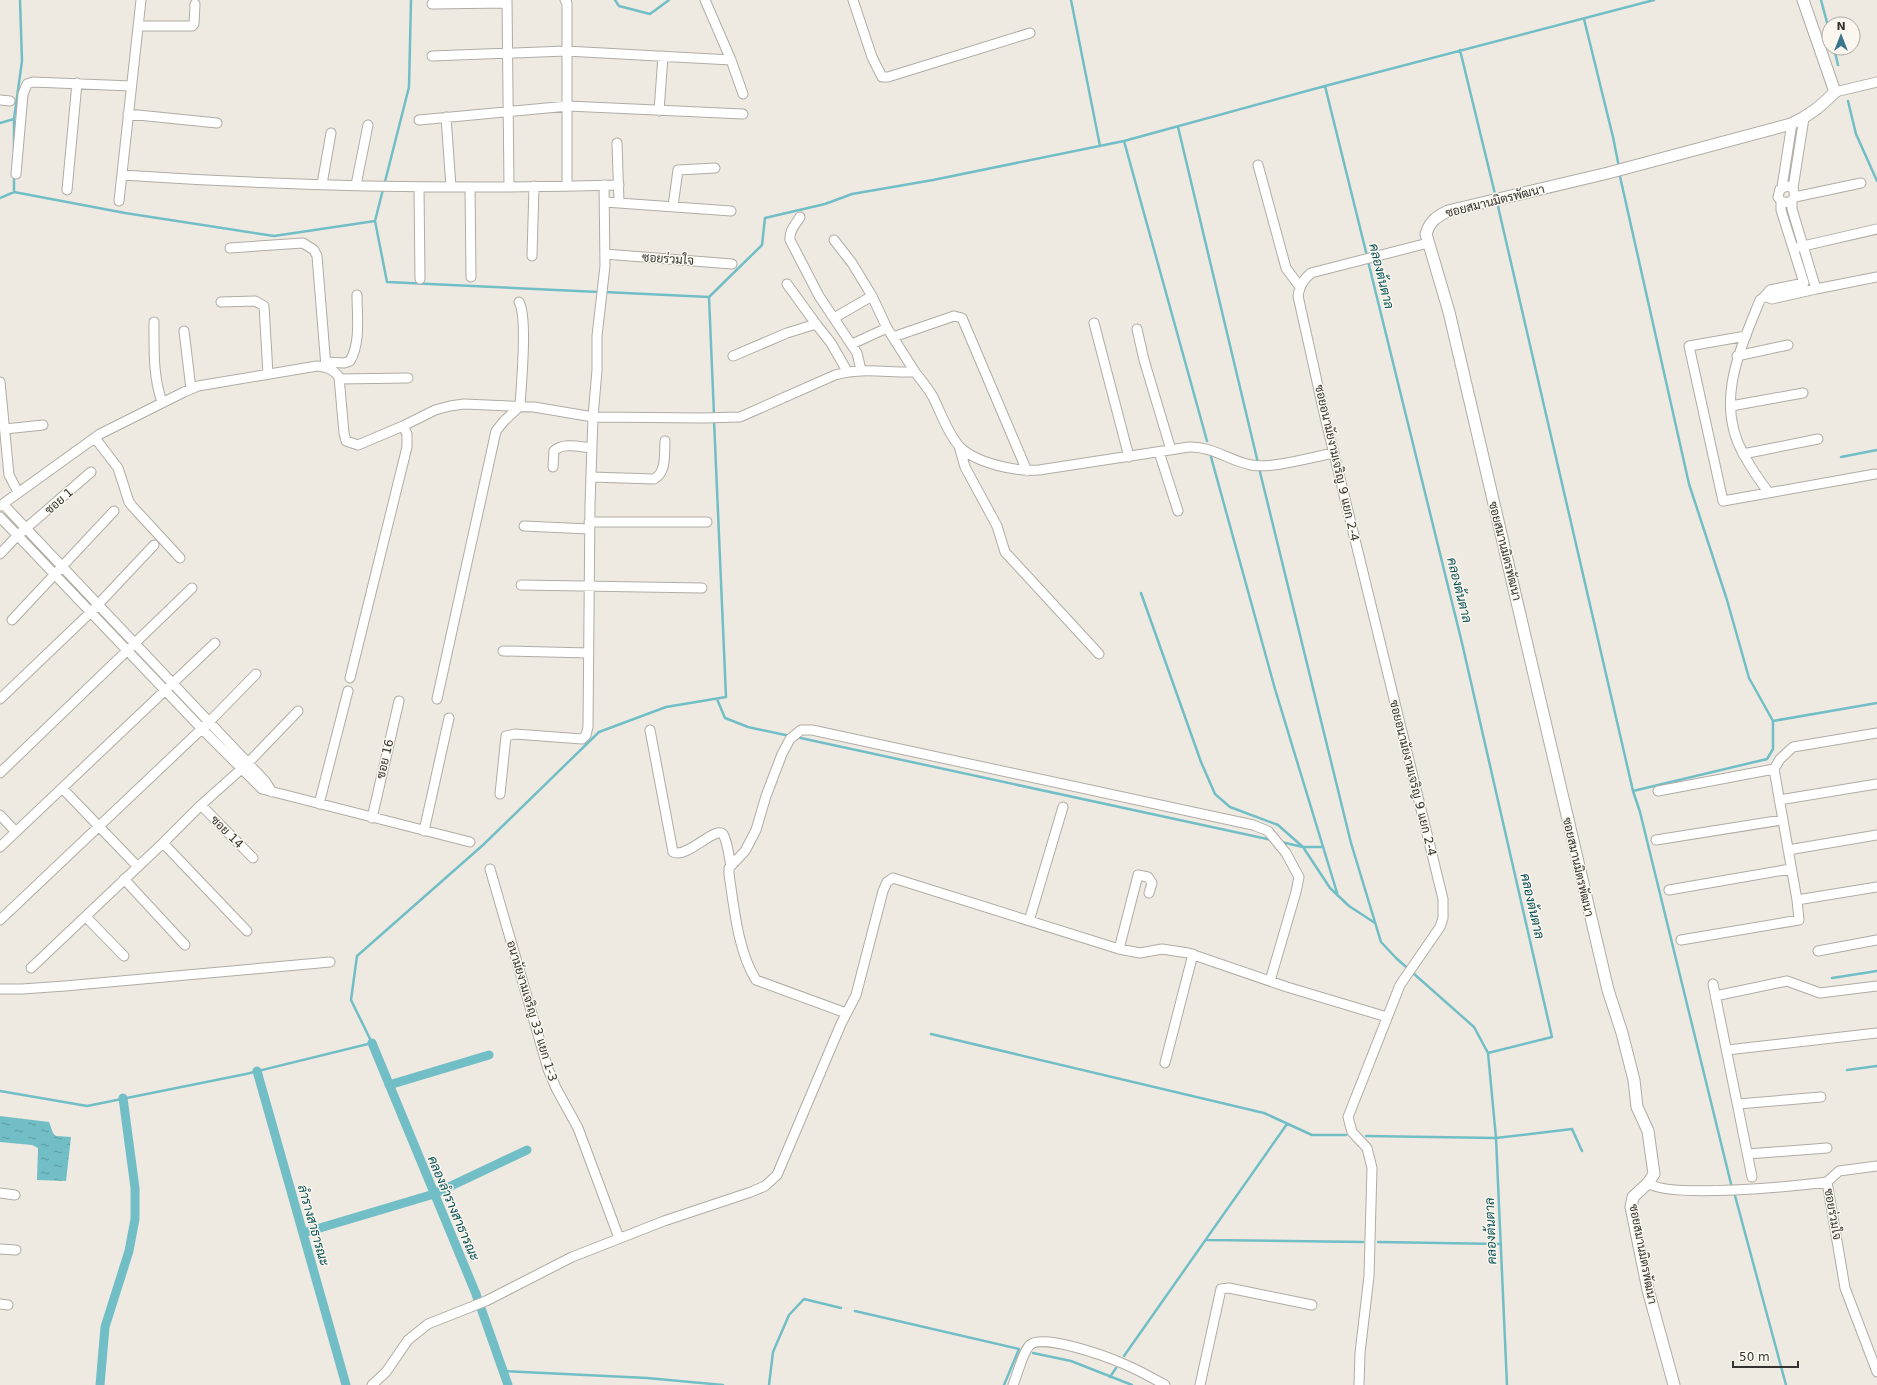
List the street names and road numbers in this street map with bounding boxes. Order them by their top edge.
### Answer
street label: ซอยสมานมิตรพัฒนา [1444,182,1546,220]
street label: ซอยร่วมใจ [642,249,694,268]
street label: ซอยอนามัยงามเจริญ 9 แยก 2-4 [1312,383,1362,543]
street label: ซอย 1 [42,485,76,517]
street label: ซอยสมานมิตรพัฒนา [1486,500,1524,602]
street label: ซอยอนามัยงามเจริญ 9 แยก 2-4 [1387,699,1439,857]
street label: ซอย 16 [374,738,396,780]
street label: ซอย 14 [208,813,246,851]
street label: ซอยสมานมิตรพัฒนา [1560,816,1596,918]
street label: อนามัยงามเจริญ 33 แยก 1-3 [504,939,560,1083]
street label: ซอยร่วมใจ [1822,1187,1845,1241]
street label: ซอยสมานมิตรพัฒนา [1626,1203,1660,1305]

